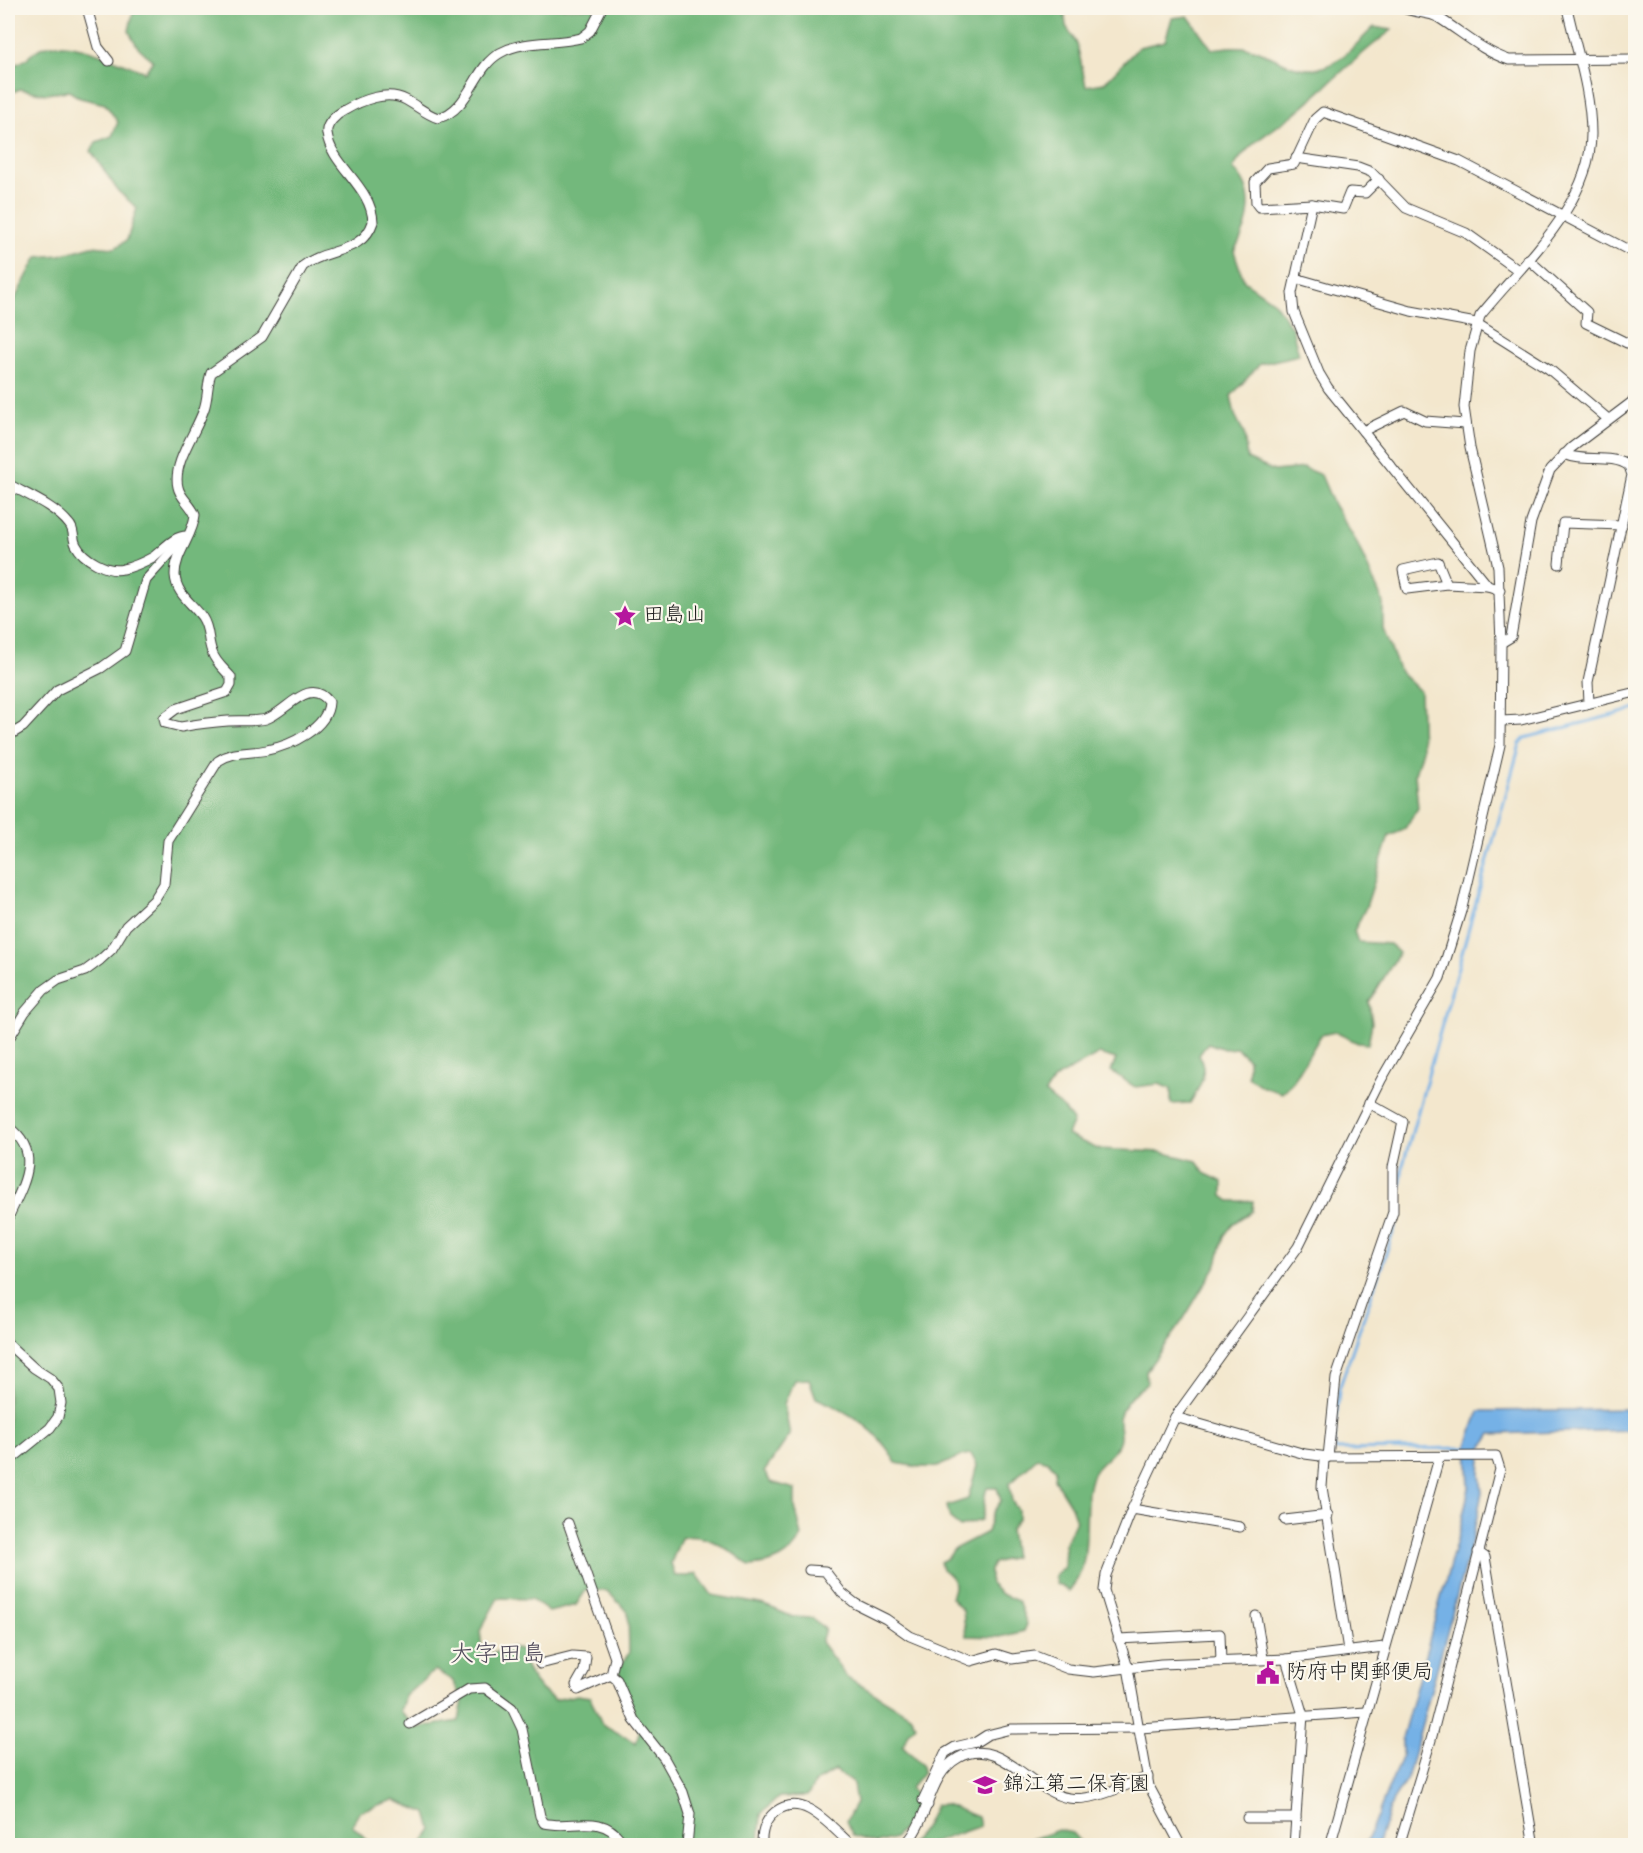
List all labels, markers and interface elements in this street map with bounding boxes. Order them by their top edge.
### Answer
place label: 田島山 [643,601,706,631]
place icon: 田島山 [612,603,638,629]
district label: 大字田島 [450,1638,546,1673]
place label: 防府中関郵便局 [1286,1658,1433,1688]
public building icon: 防府中関郵便局 [1255,1660,1281,1686]
place label: 錦江第二保育園 [1003,1770,1150,1800]
school or university icon: 錦江第二保育園 [972,1772,998,1798]

